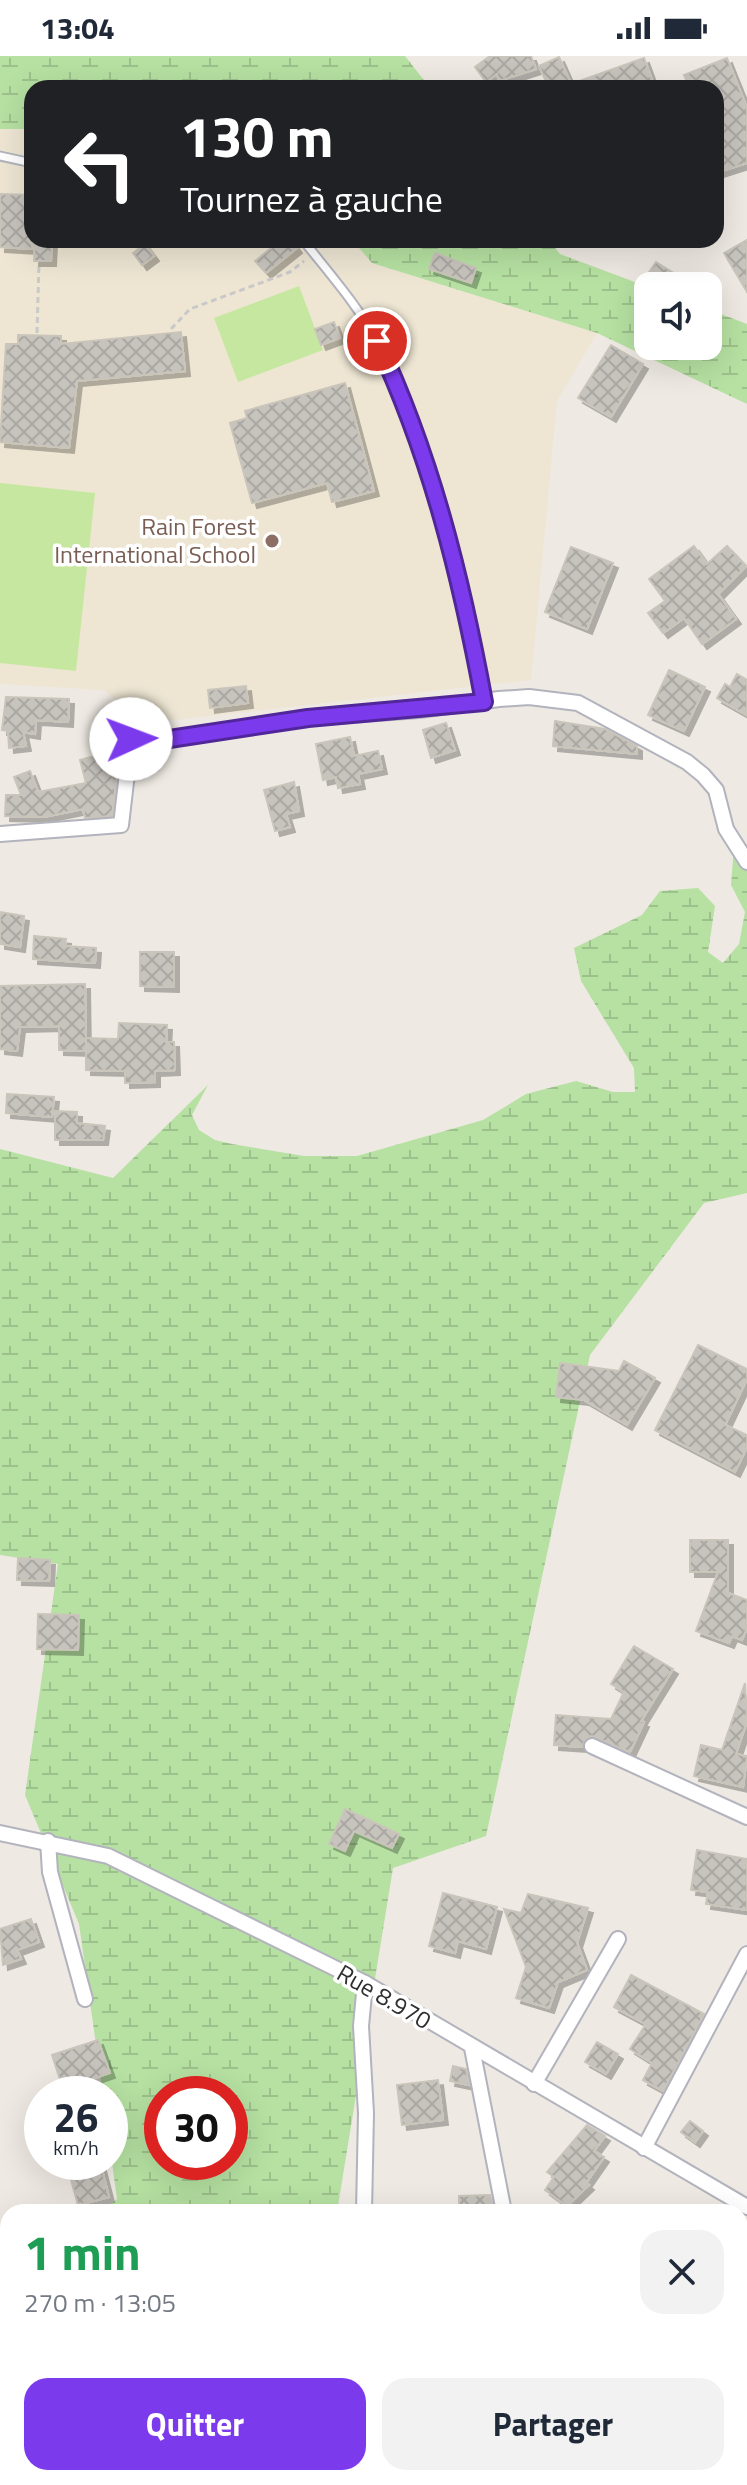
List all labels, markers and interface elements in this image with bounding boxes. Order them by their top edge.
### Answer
text: 13:04 [40,5,115,51]
text: 130 m [180,94,333,179]
icon: left [48,112,152,216]
text: Tournez à gauche [180,171,443,226]
map controls [634,272,722,360]
button: sound [634,272,722,360]
pin [343,307,411,375]
icon: arrive [355,319,399,363]
place label: Rain Forest International School [54,508,257,572]
marker: Rain Forest International School [263,532,281,550]
position arrow [89,697,173,781]
street label: Rue 8.970 [331,1955,438,2038]
speed limit sign: 30 [144,2076,248,2180]
text: 26 [54,2087,98,2148]
text: km/h [53,2132,99,2163]
text: 1 min [24,2216,141,2289]
button: close [640,2230,724,2314]
text: 270 m · 13:05 [24,2283,176,2322]
button: Quitter [24,2378,366,2470]
button: Partager [382,2378,724,2470]

